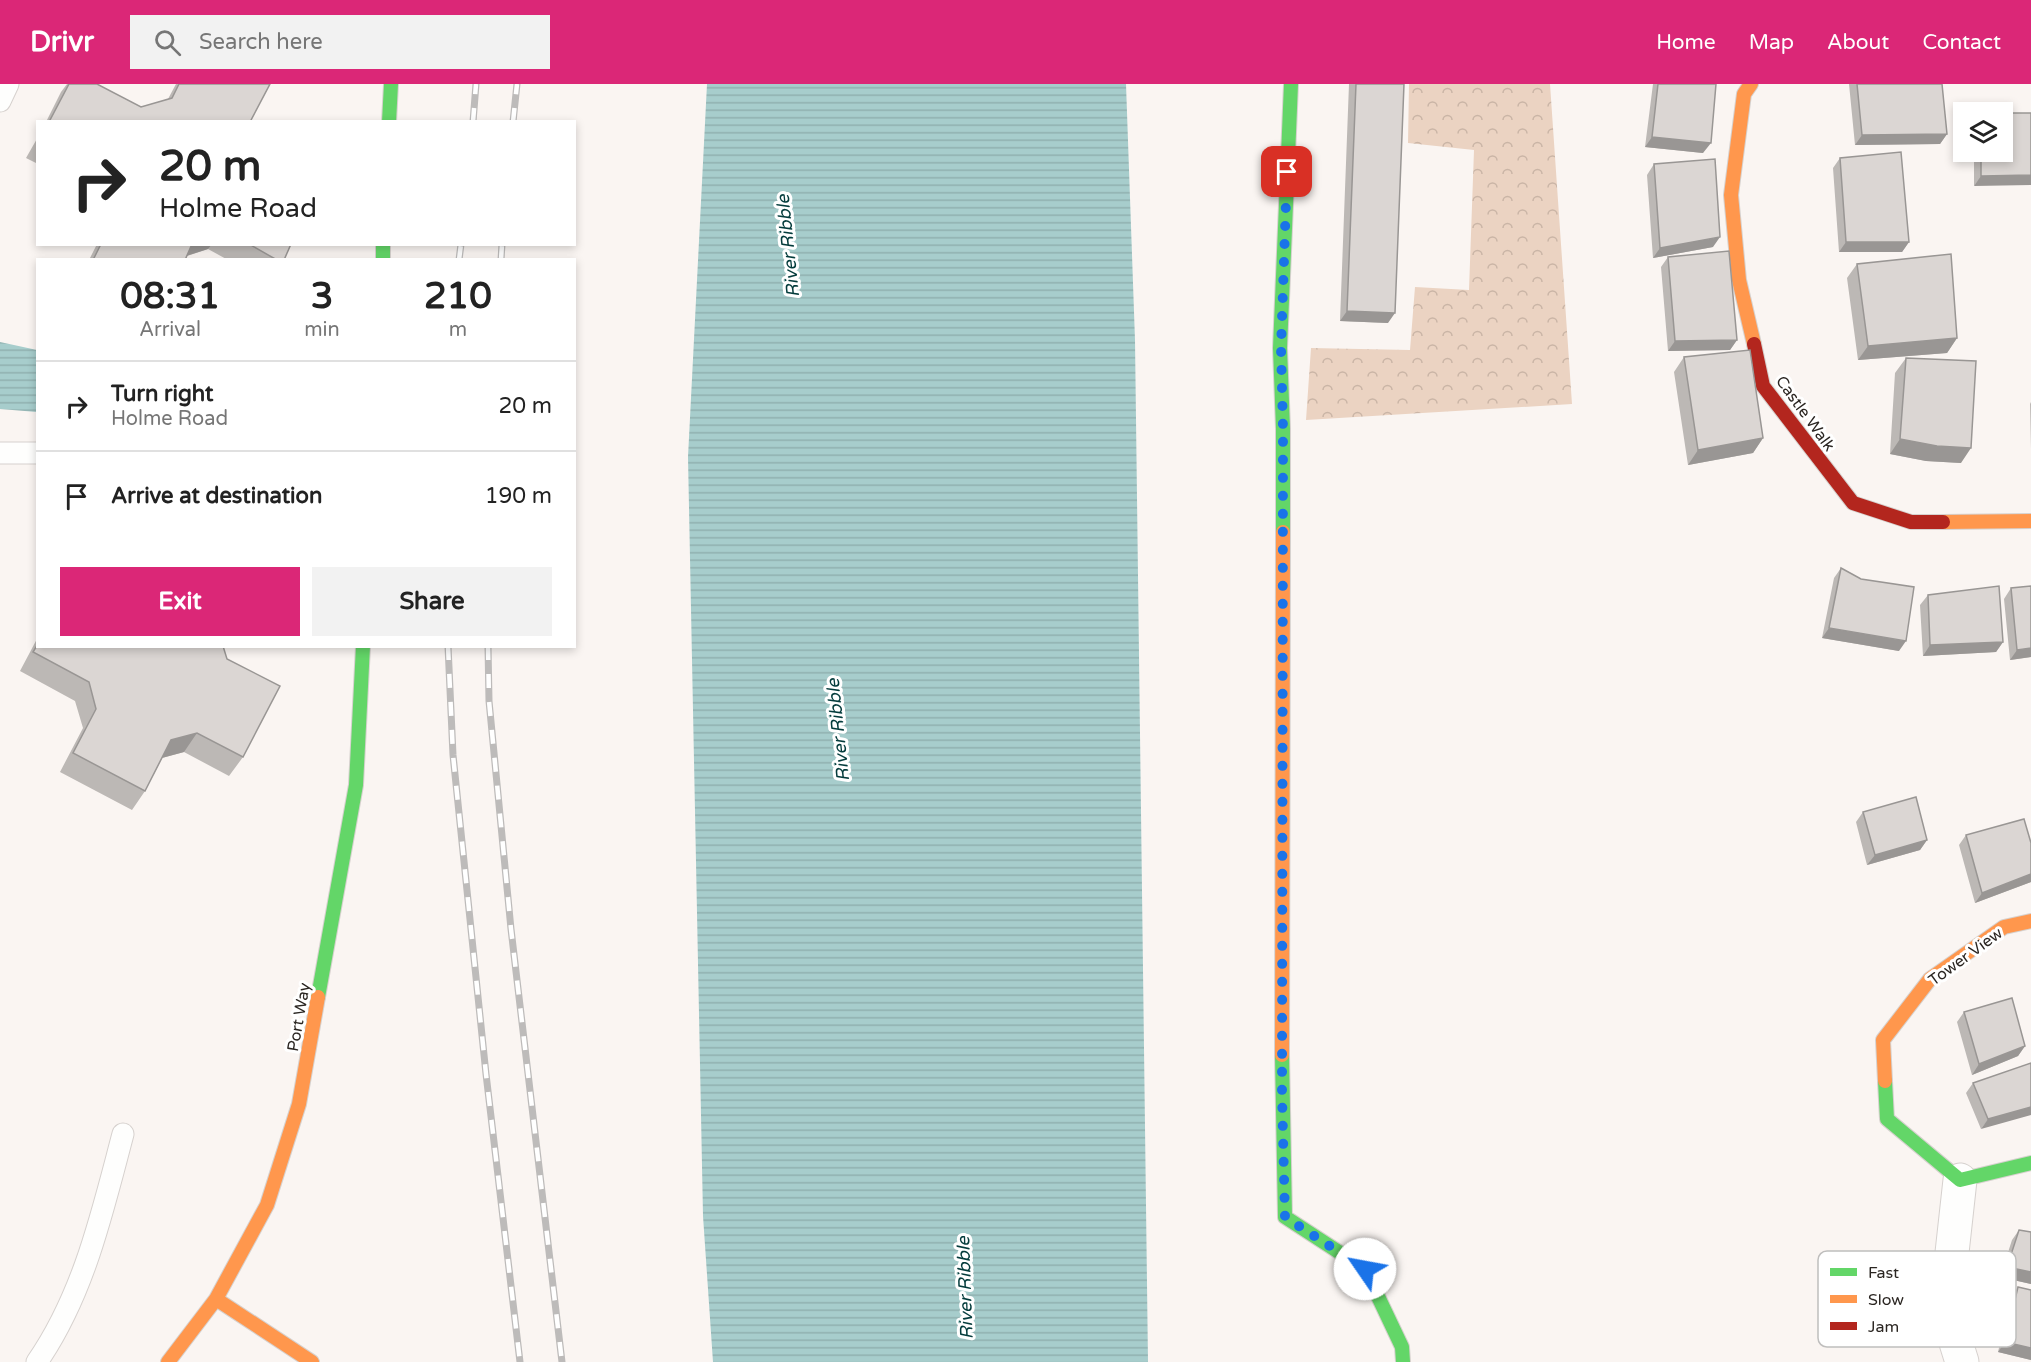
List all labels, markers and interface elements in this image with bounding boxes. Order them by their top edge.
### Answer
search box [130,15,550,69]
text: Drivr [30,25,94,59]
icon: search [151,26,184,59]
text: Search here [199,29,323,55]
text: Home [1656,30,1716,55]
text: Map [1749,30,1794,55]
text: About [1827,30,1889,55]
text: Contact [1922,30,2001,55]
map controls [1953,102,2013,162]
button: layers [1953,102,2013,162]
text: 20 m [159,141,261,192]
icon: right [60,144,138,222]
pin [1261,146,1312,197]
icon: arrive [1270,155,1303,188]
text: Holme Road [159,192,317,225]
water label: River Ribble [772,193,804,298]
text: 08:31 [120,275,220,318]
text: 3 [311,275,333,318]
text: 210 [424,275,492,318]
text: Arrival [139,318,201,342]
text: min [304,318,340,342]
text: m [449,318,467,342]
street label: Castle Walk [1771,372,1839,455]
text: Turn right [111,381,213,407]
icon: right [60,390,93,423]
text: 20 m [498,393,552,419]
text: Holme Road [111,407,228,431]
icon: arrive [60,480,93,513]
text: Arrive at destination [111,483,322,509]
text: 190 m [485,483,552,509]
button: Exit [60,567,300,636]
button: Share [312,567,552,636]
water label: River Ribble [822,677,854,782]
street label: Tower View [1925,923,2007,990]
street label: Port Way [283,981,315,1053]
water label: River Ribble [952,1235,978,1340]
position arrow [1333,1237,1397,1301]
legend [1818,1251,2016,1347]
text: Fast [1868,1263,1899,1283]
text: Slow [1868,1290,1904,1310]
text: Jam [1868,1317,1899,1337]

